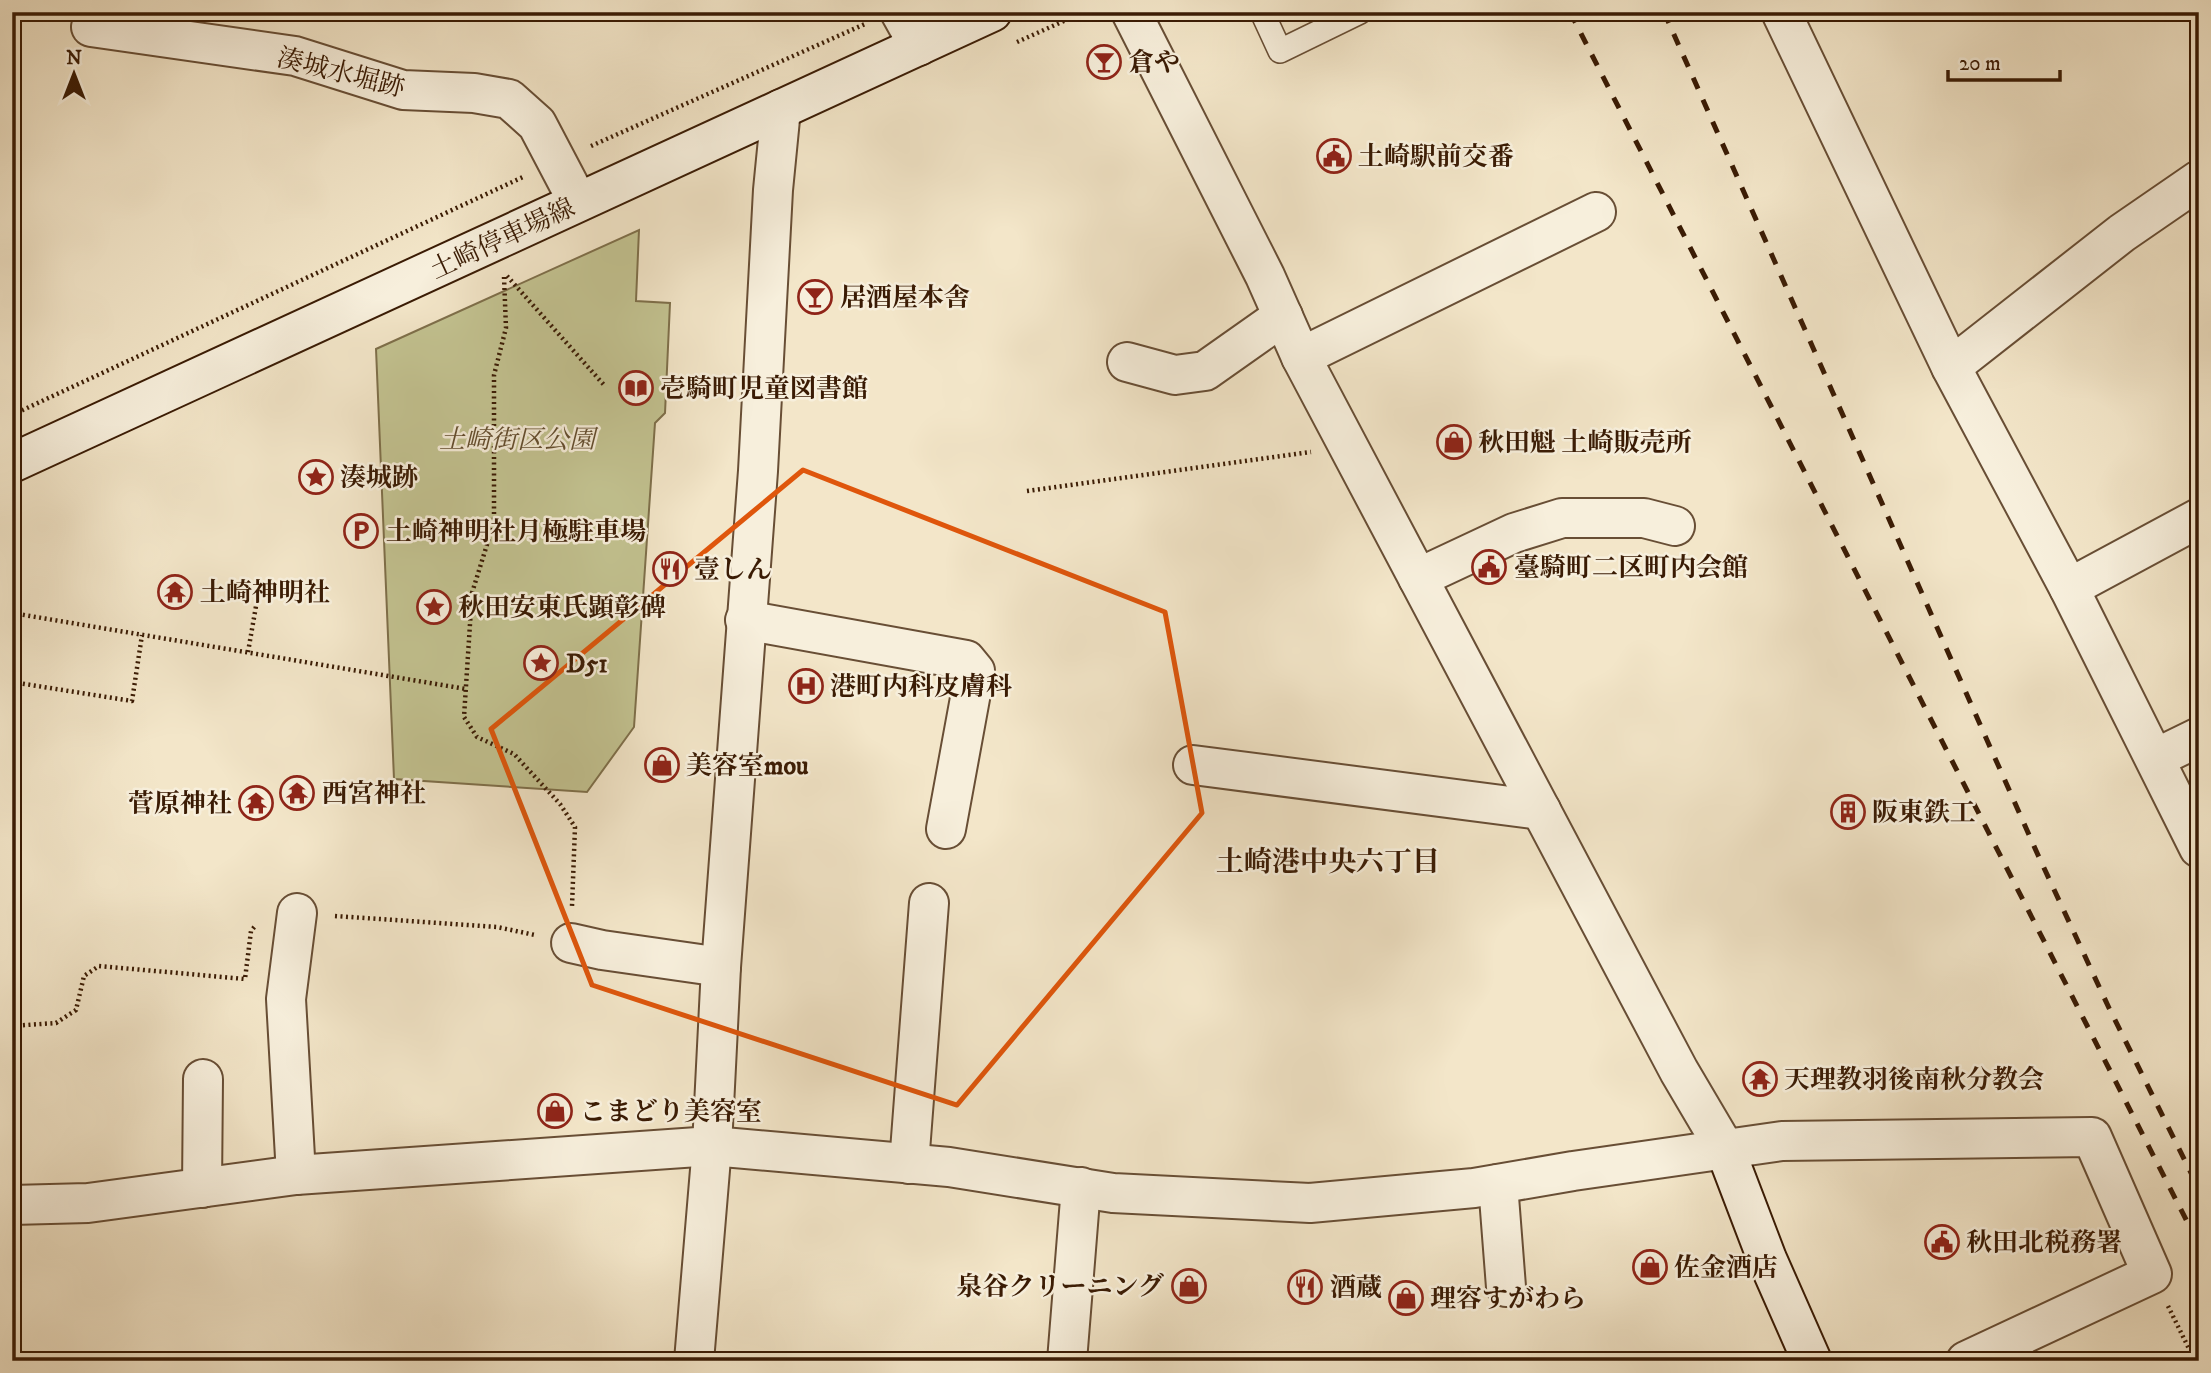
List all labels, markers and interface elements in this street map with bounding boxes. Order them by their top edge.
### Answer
north arrow [38,38,108,108]
scale bar [1948,38,2060,82]
street label: 湊城水堀跡 [274,42,408,105]
bar icon: 倉や [1085,43,1123,81]
text: N [66,47,82,70]
place label: 倉や [1128,47,1180,80]
text: 20 m [1959,51,2001,77]
public building icon: 土崎駅前交番 [1315,137,1353,175]
place label: 土崎駅前交番 [1358,141,1514,174]
street label: 土崎停車場線 [425,191,580,287]
bar icon: 居酒屋本舎 [796,278,834,316]
place label: 居酒屋本舎 [840,282,970,315]
library icon: 壱騎町児童図書館 [617,369,655,407]
place label: 壱騎町児童図書館 [660,373,868,406]
shop icon: 秋田魁 土崎販売所 [1435,423,1473,461]
park label: 土崎街区公園 [439,424,599,457]
place label: 秋田魁 土崎販売所 [1478,427,1692,460]
place icon: 湊城跡 [297,458,335,496]
place label: 湊城跡 [340,462,418,495]
parking icon: 土崎神明社月極駐車場 [342,512,380,550]
place label: 土崎神明社月極駐車場 [386,516,646,549]
public building icon: 臺騎町二区町内会館 [1470,548,1508,586]
restaurant icon: 壹しん [651,550,689,588]
place label: 臺騎町二区町内会館 [1514,552,1748,585]
place label: 壹しん [694,554,772,587]
temple icon: 土崎神明社 [156,573,194,611]
place label: 土崎神明社 [200,577,330,610]
place icon: 秋田安東氏顕彰碑 [415,588,453,626]
place label: 秋田安東氏顕彰碑 [458,592,666,625]
place icon: D51 [522,644,560,682]
place label: D51 [566,648,608,681]
hospital icon: 港町内科皮膚科 [787,667,825,705]
place label: 港町内科皮膚科 [830,671,1012,704]
shop icon: 美容室mou [643,746,681,784]
place label: 美容室mou [686,750,809,783]
temple icon: 西宮神社 [278,774,316,812]
place label: 西宮神社 [322,778,426,811]
temple icon: 菅原神社 [237,784,275,822]
place label: 菅原神社 [128,788,232,821]
building icon: 阪東鉄工 [1829,793,1867,831]
place label: 阪東鉄工 [1872,797,1976,830]
district label: 土崎港中央六丁目 [1216,845,1440,880]
temple icon: 天理教羽後南秋分教会 [1741,1060,1779,1098]
place label: 天理教羽後南秋分教会 [1784,1064,2044,1097]
shop icon: こまどり美容室 [536,1092,574,1130]
place label: こまどり美容室 [580,1096,762,1129]
public building icon: 秋田北税務署 [1923,1223,1961,1261]
place label: 秋田北税務署 [1966,1227,2122,1260]
shop icon: 佐金酒店 [1631,1248,1669,1286]
place label: 佐金酒店 [1674,1252,1778,1285]
shop icon: 泉谷クリーニング [1170,1267,1208,1305]
restaurant icon: 酒蔵 [1286,1268,1324,1306]
place label: 泉谷クリーニング [957,1271,1164,1304]
place label: 酒蔵 [1330,1272,1382,1305]
shop icon: 理容すがわら [1387,1279,1425,1317]
place label: 理容すがわら [1430,1283,1586,1316]

